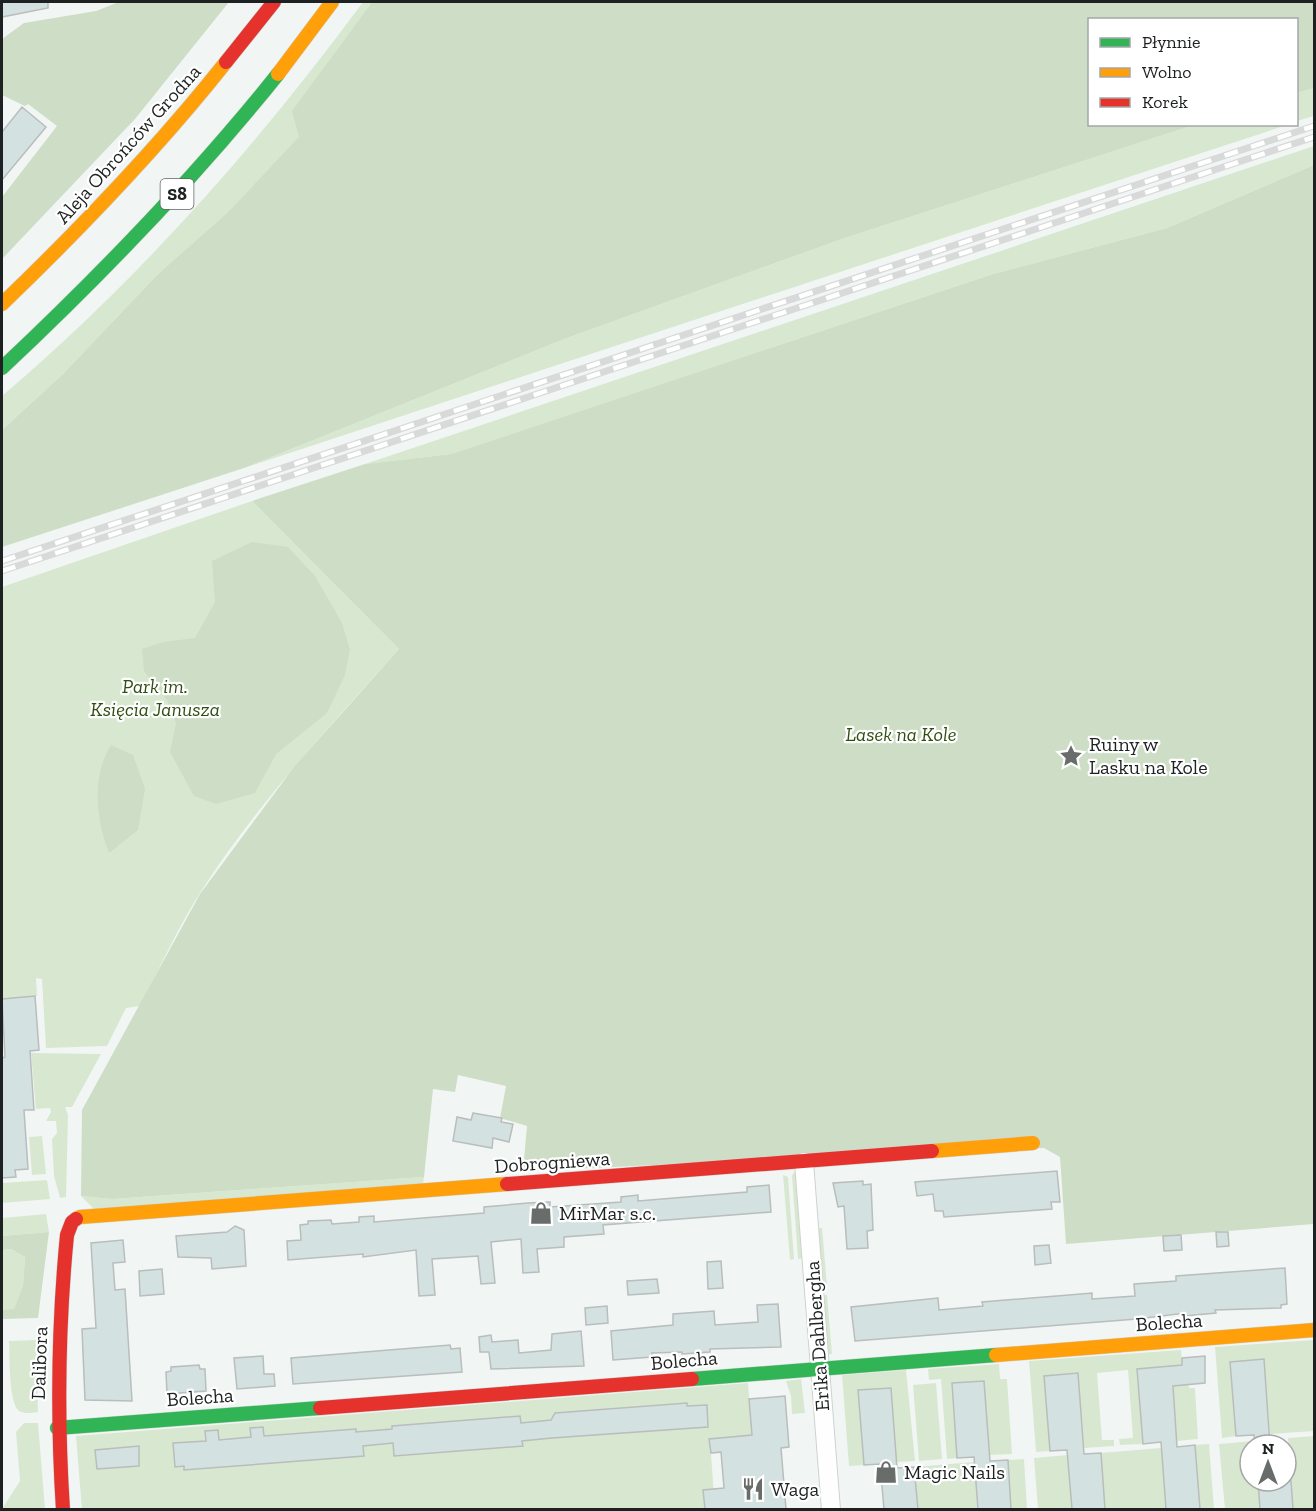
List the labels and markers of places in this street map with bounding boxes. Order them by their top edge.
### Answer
place label: Ruiny w Lasku na Kole [1089,732,1208,779]
place icon: Ruiny w Lasku na Kole [1058,743,1084,769]
shop icon: MirMar s.c. [528,1200,554,1226]
place label: MirMar s.c. [559,1201,656,1225]
shop icon: Magic Nails [873,1459,899,1485]
place label: Magic Nails [904,1460,1005,1484]
restaurant icon: Waga [740,1476,766,1502]
place label: Waga [771,1477,819,1501]

